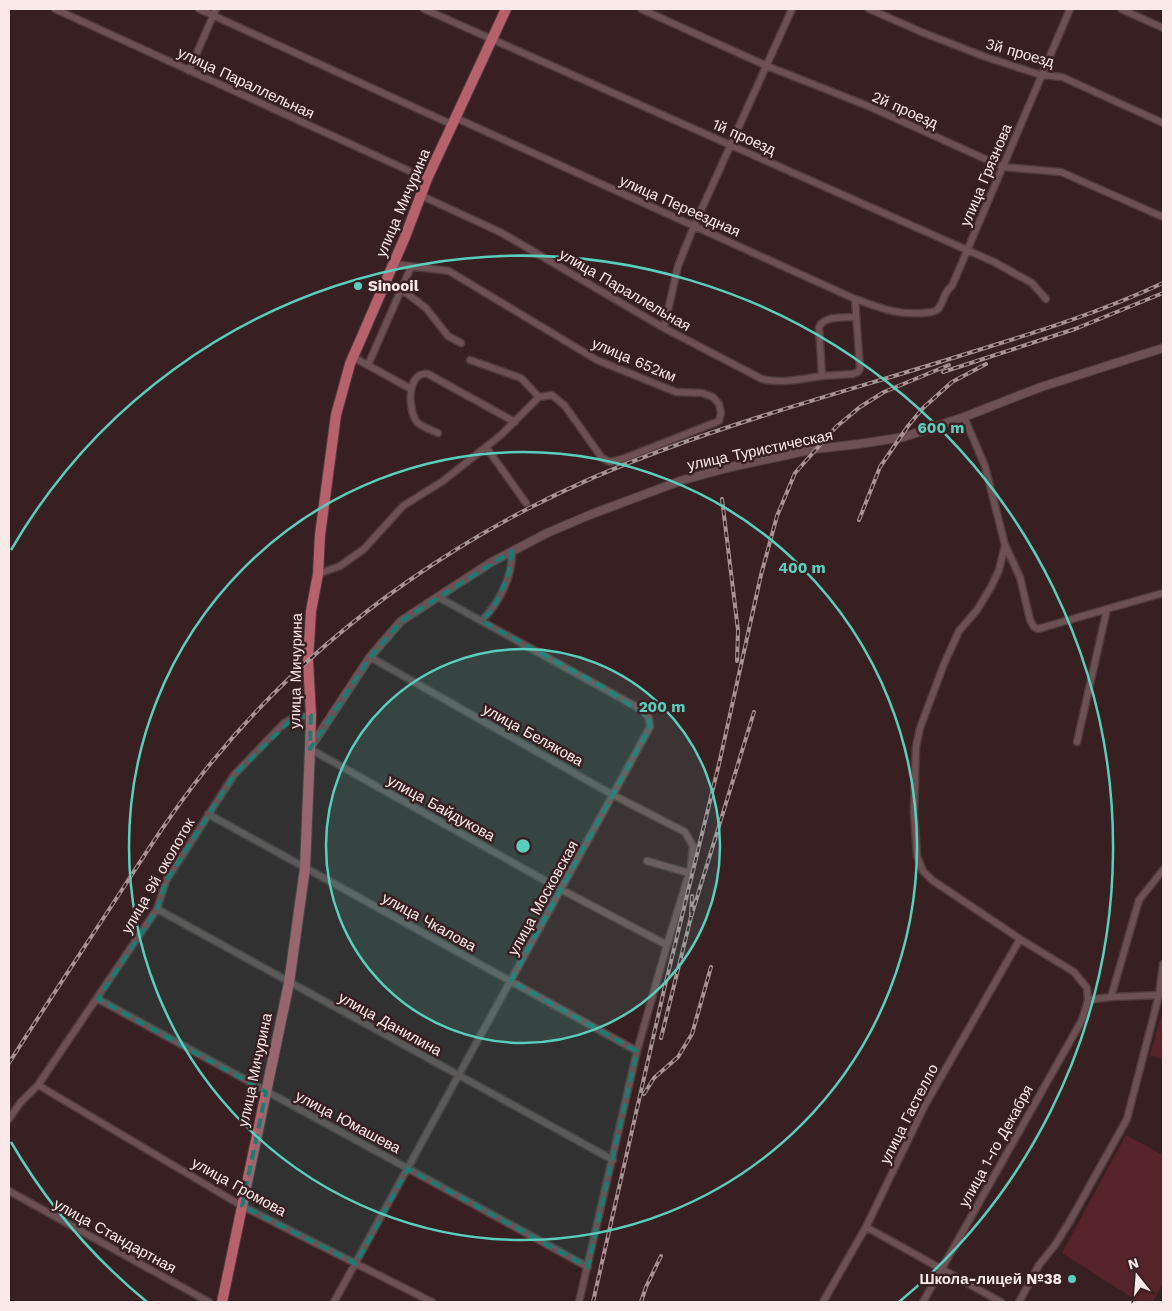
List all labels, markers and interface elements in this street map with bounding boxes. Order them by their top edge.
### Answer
street label: 3й проезд [984,35,1057,71]
street label: улица Параллельная [175,43,317,123]
street label: 2й проезд [869,87,941,133]
street label: 1й проезд [710,115,779,159]
street label: улица Грязнова [956,120,1016,229]
street label: улица Мичурина [372,146,434,260]
street label: улица Переездная [617,171,743,241]
street label: улица Параллельная [556,245,694,335]
place label: Sinooil [368,277,419,295]
marker: Sinooil [352,280,364,292]
street label: улица 652км [589,334,679,386]
text: 600 m [918,419,964,437]
street label: улица Туристическая [686,426,834,474]
text: 400 m [778,559,826,577]
street label: улица Мичурина [286,612,306,729]
text: 200 m [639,698,685,716]
street label: улица Белякова [480,700,587,770]
street label: улица Байдукова [384,771,499,845]
street label: улица 9й околоток [118,815,199,937]
street label: улица Московская [504,837,582,959]
centre of rings [514,837,532,855]
street label: улица Чкалова [379,889,480,956]
street label: улица Данилина [335,988,445,1060]
street label: улица Мичурина [234,1011,276,1128]
street label: улица Гастелло [876,1061,942,1167]
street label: улица 1-го Декабря [955,1082,1037,1210]
street label: улица Юмашева [292,1087,404,1158]
street label: улица Громова [189,1154,290,1221]
street label: улица Стандартная [51,1195,179,1277]
north arrow [1112,1251,1162,1301]
text: N [1126,1254,1140,1273]
place label: Школа-лицей №38 [919,1270,1062,1288]
marker: Школа-лицей №38 [1066,1273,1078,1285]

